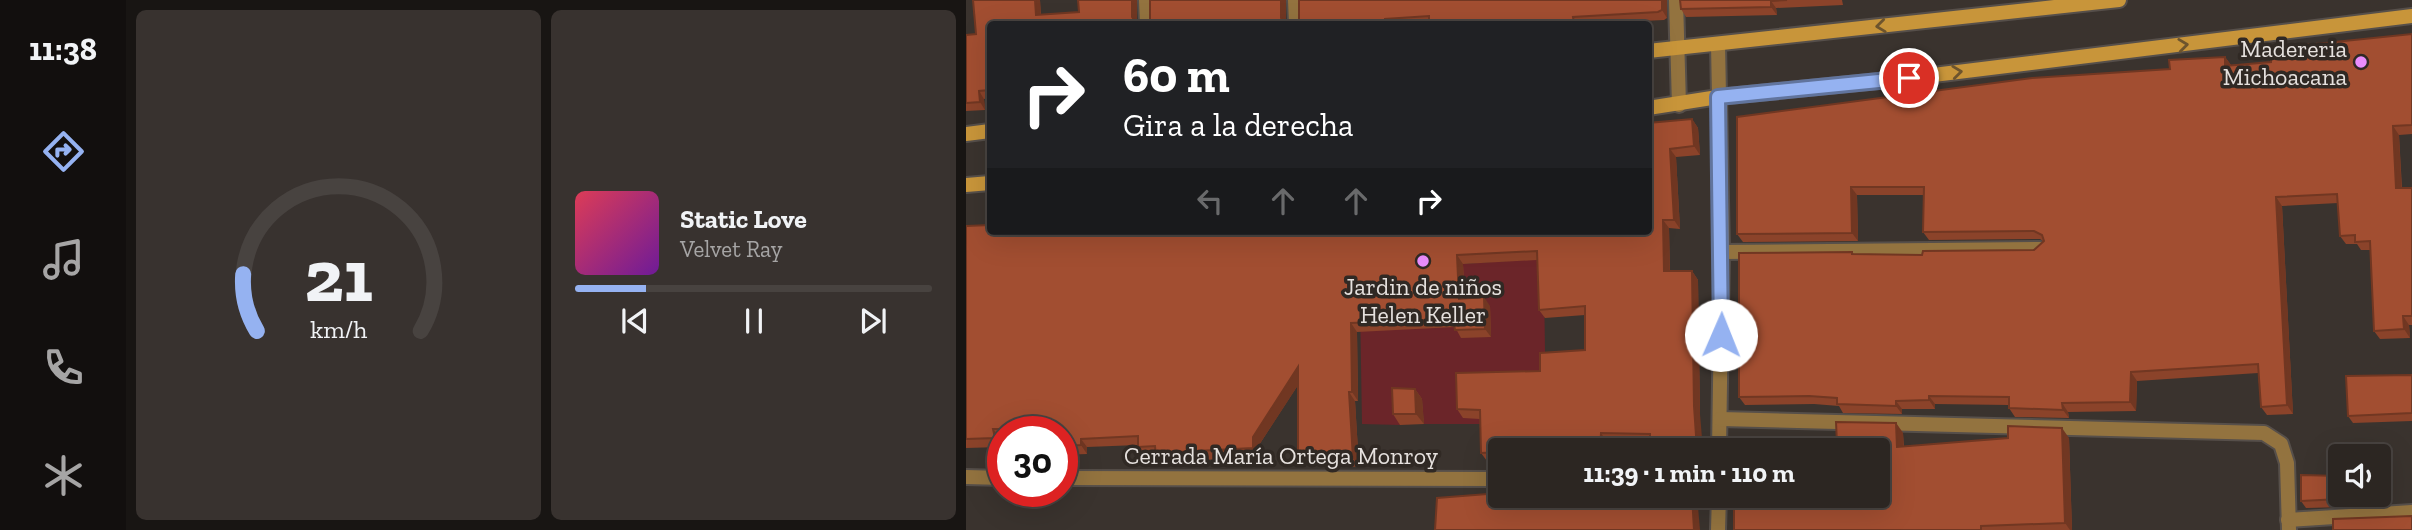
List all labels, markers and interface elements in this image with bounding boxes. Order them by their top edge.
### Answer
one-way arrow [1875,18,1887,33]
text: 11:38 [29,30,97,68]
place label: Madereria Michoacana [2223,34,2347,91]
one-way arrow [2177,37,2189,52]
text: 60 m [1123,46,1230,105]
pin [1879,48,1939,108]
icon: right [1008,49,1099,140]
marker: Madereria Michoacana [2353,54,2369,70]
icon: arrive [1890,59,1928,97]
one-way arrow [1951,65,1963,80]
text: Gira a la derecha [1123,106,1353,144]
icon: directions [39,127,88,176]
icon: left [1191,182,1229,220]
icon: ahead [1264,182,1302,220]
icon: ahead [1337,182,1375,220]
icon: right [1410,182,1448,220]
text: Static Love [680,203,807,235]
text: 21 [304,232,373,320]
icon: music [39,235,88,284]
text: Velvet Ray [680,235,782,263]
marker: Jardin de niños Helen Keller [1415,253,1431,269]
place label: Jardin de niños Helen Keller [1344,272,1502,329]
position arrow [1684,298,1758,372]
icon: previous [616,302,654,340]
icon: pause [735,302,773,340]
icon: next [854,302,892,340]
text: km/h [310,314,367,344]
icon: phone [39,343,88,392]
speed limit sign: 30 [987,416,1078,507]
street label: Cerrada María Ortega Monroy [1124,441,1439,470]
map controls [2328,444,2391,507]
button: sound [2328,444,2391,507]
icon: climate [39,451,88,500]
text: 11:39 · 1 min · 110 m [1583,457,1795,489]

